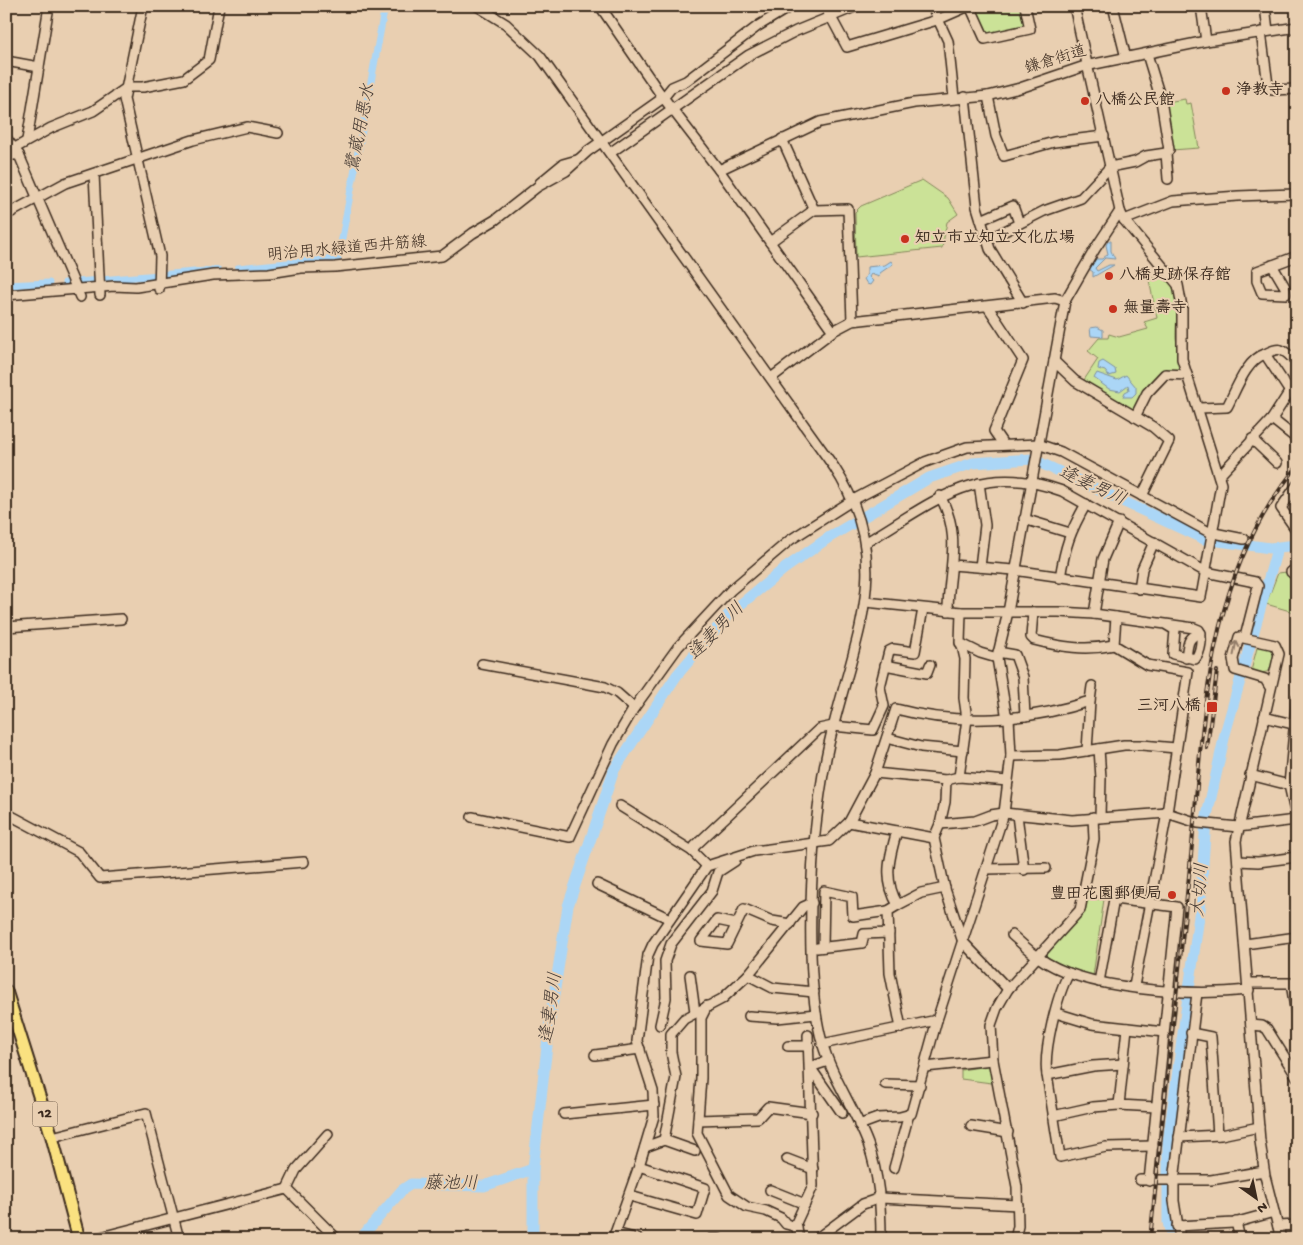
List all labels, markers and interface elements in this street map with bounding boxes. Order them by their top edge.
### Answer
street label: 鎌倉街道 [1022,41,1089,79]
place label: 浄教寺 [1236,80,1284,101]
water label: 鷺蔵用悪水 [342,82,381,174]
marker: 浄教寺 [1220,85,1232,97]
place label: 八橋公民館 [1095,91,1175,111]
marker: 八橋公民館 [1079,95,1091,107]
place label: 知立市立知立文化広場 [915,229,1075,249]
street label: 明治用水緑道西井筋線 [266,232,428,266]
marker: 知立市立知立文化広場 [899,233,911,245]
place label: 八橋史跡保存館 [1119,265,1231,286]
marker: 八橋史跡保存館 [1103,270,1115,282]
place label: 無量壽寺 [1123,298,1187,319]
marker: 無量壽寺 [1107,303,1119,315]
water label: 逢妻男川 [1055,461,1129,512]
water label: 逢妻男川 [684,598,750,665]
one-way arrow [1231,640,1240,656]
place label: 三河八橋 [1137,697,1201,717]
marker: 三河八橋 [1205,700,1219,714]
water label: 大切川 [1188,862,1214,918]
place label: 豊田花園郵便局 [1050,885,1162,905]
marker: 豊田花園郵便局 [1166,889,1178,901]
water label: 逢妻男川 [536,971,567,1045]
road number: 12 [32,1102,58,1126]
north arrow [1230,1172,1280,1222]
water label: 藤池川 [424,1173,478,1195]
text: N [1253,1197,1270,1216]

